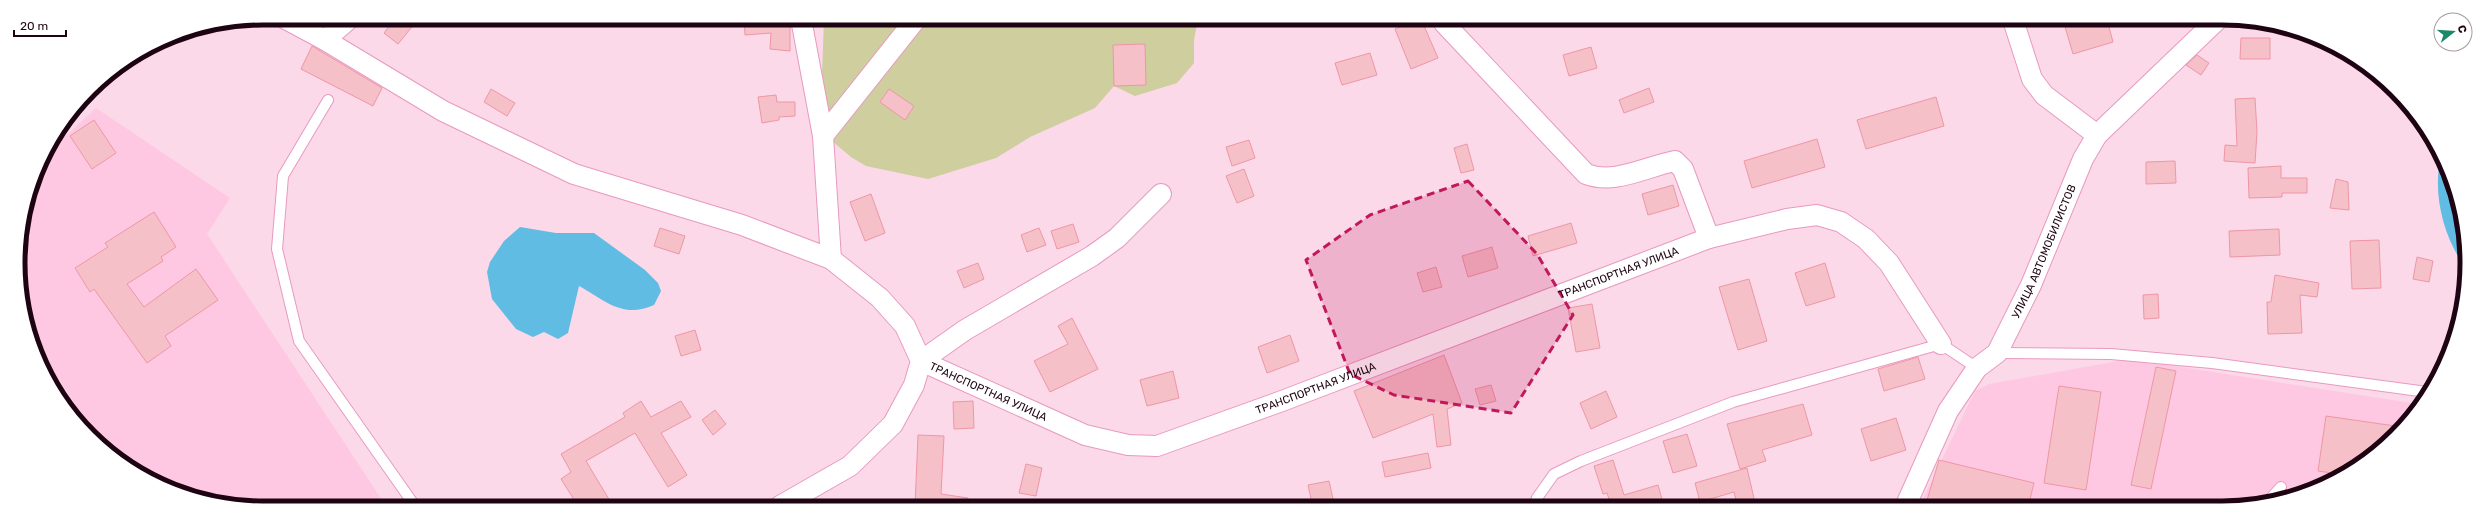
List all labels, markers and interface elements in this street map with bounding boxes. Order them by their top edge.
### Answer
scale bar [14,12,66,38]
north arrow [2433,12,2473,52]
text: 20 m [20,19,48,33]
text: С [2455,24,2470,35]
street label: УЛИЦА АВТОМОБИЛИСТОВ [2009,183,2079,321]
street label: ТРАНСПОРТНАЯ УЛИЦА [1557,244,1681,302]
street label: ТРАНСПОРТНАЯ УЛИЦА [927,360,1050,424]
street label: ТРАНСПОРТНАЯ УЛИЦА [1254,360,1378,417]

